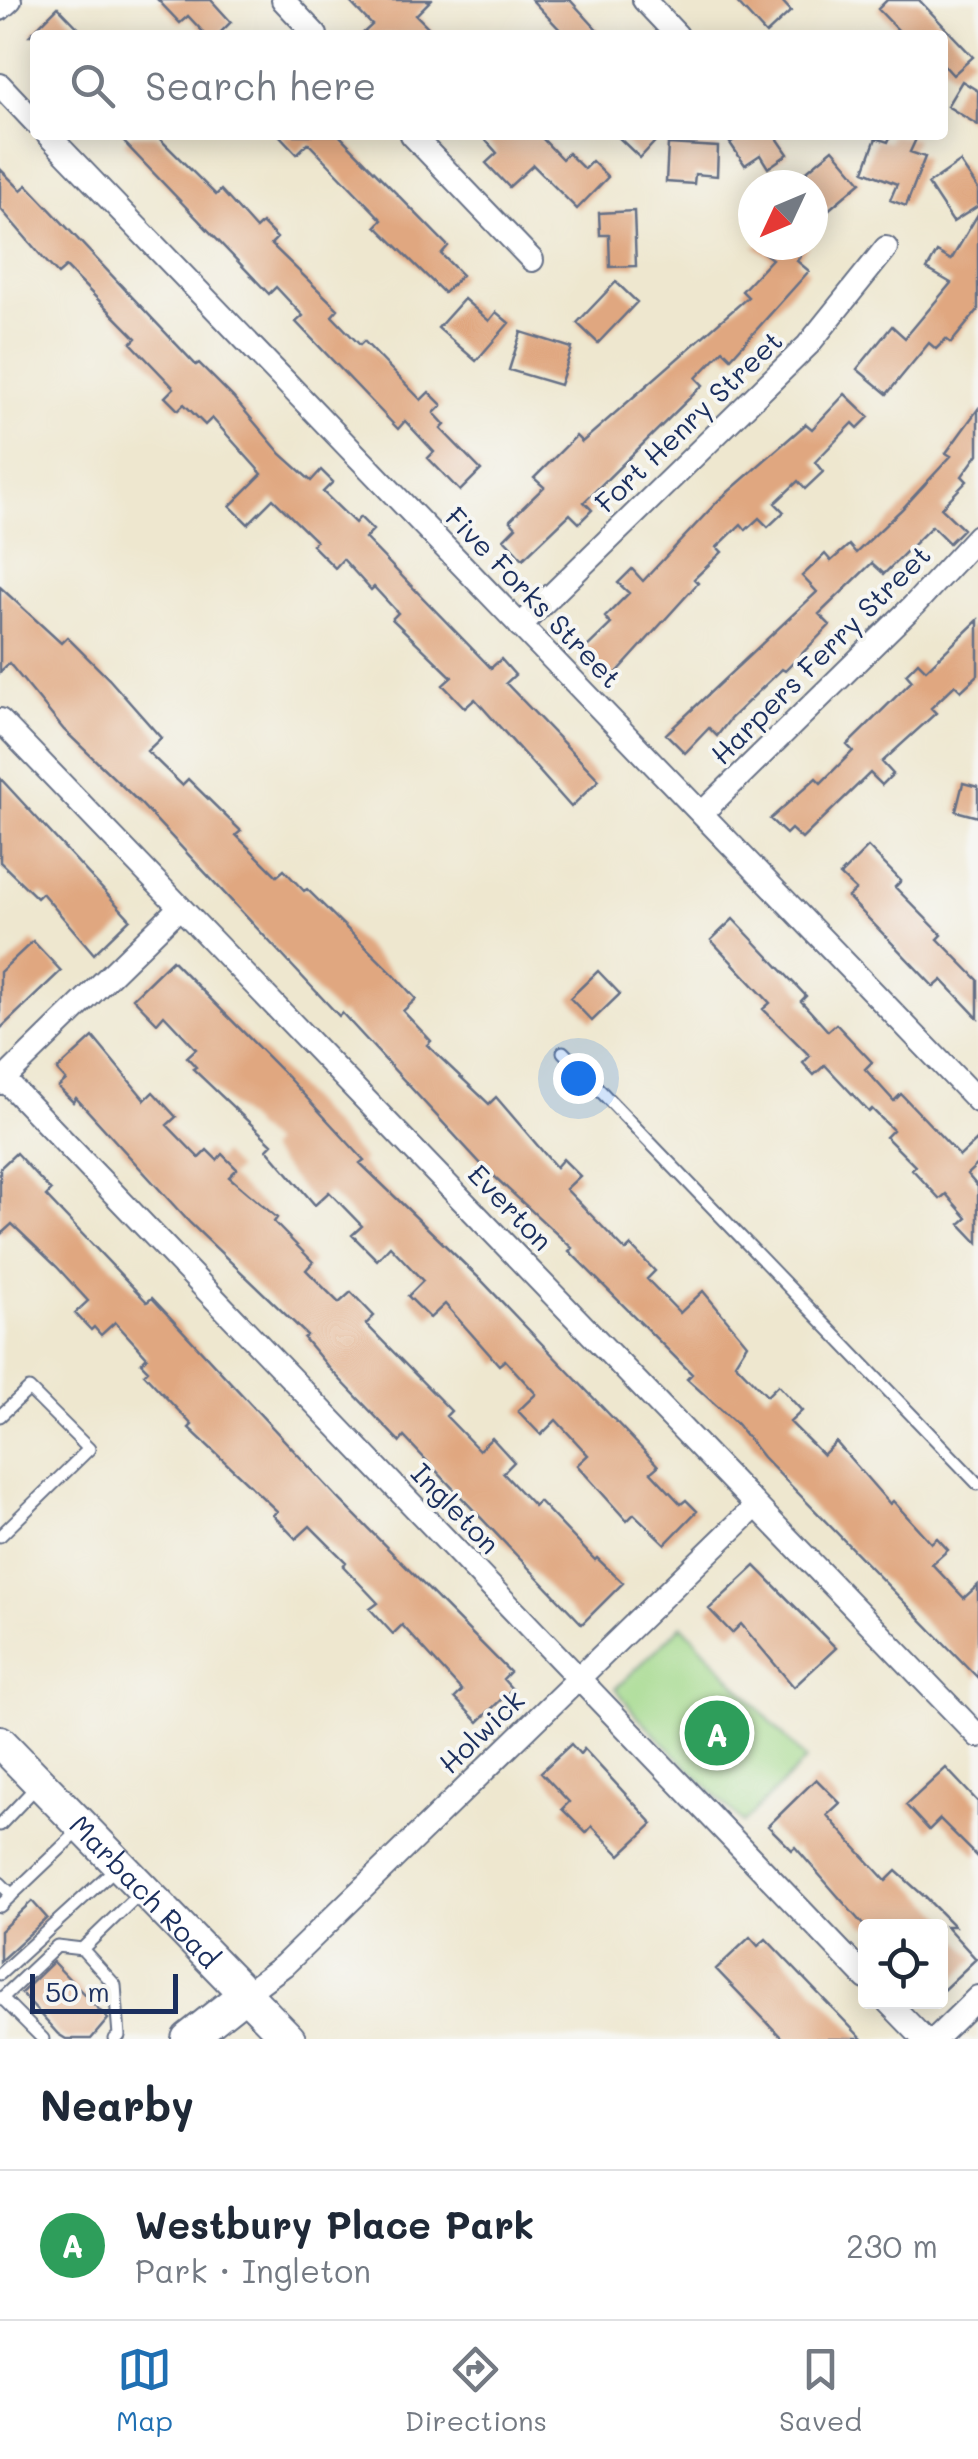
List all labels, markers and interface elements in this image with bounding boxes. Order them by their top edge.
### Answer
search box [30,30,948,140]
icon: search [65,58,120,113]
text: Search here [145,60,376,110]
north arrow [738,170,828,260]
street label: Fort Henry Street [587,322,789,520]
street label: Five Forks Street [438,499,630,695]
street label: Harpers Ferry Street [702,536,938,772]
your location [553,1053,604,1104]
street label: Everton [461,1156,561,1258]
street label: Ingleton [404,1455,508,1561]
street label: Holwick [431,1682,531,1780]
pin: A [684,1696,750,1770]
street label: Marbach Road [62,1807,228,1975]
map controls [858,1919,948,2009]
button: locate [858,1919,948,2009]
scale bar [30,1969,178,2014]
text: 50 m [45,1973,110,2009]
text: Nearby [40,2077,194,2132]
text: Westbury Place Park [135,2199,534,2249]
text: A [61,2224,84,2266]
text: 230 m [846,2224,938,2266]
text: Park · Ingleton [135,2249,371,2291]
tab: Map [116,2342,173,2438]
tab: Directions [405,2342,547,2438]
tab: Saved [779,2342,862,2438]

